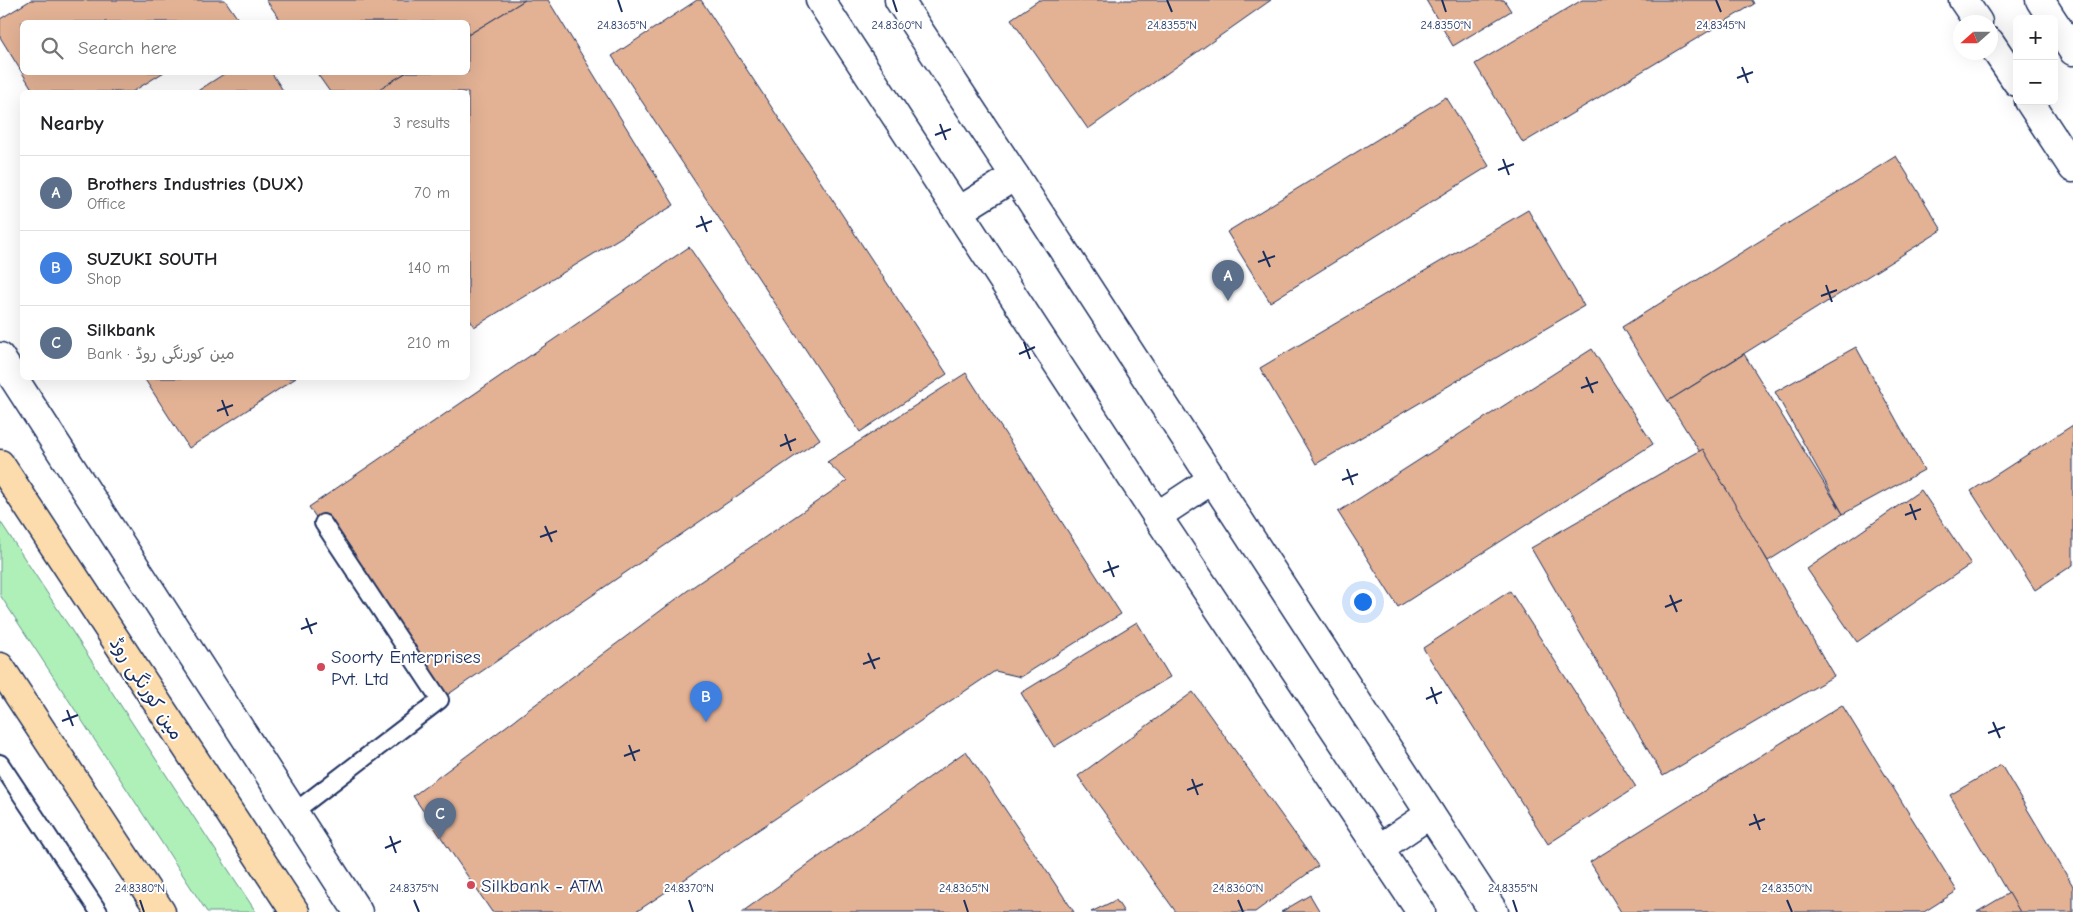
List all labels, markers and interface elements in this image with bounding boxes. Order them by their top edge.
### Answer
north arrow [1953,15,1998,60]
map controls [2013,15,2058,105]
button: + [2013,15,2058,60]
text: 24.8365°N [597,18,647,32]
text: 24.8360°N [872,18,922,32]
text: 24.8355°N [1147,18,1197,32]
text: 24.8350°N [1421,18,1471,32]
text: 24.8345°N [1696,18,1746,32]
search box [20,20,470,75]
icon: search [38,34,66,62]
text: Search here [78,37,177,59]
button: − [2013,60,2058,105]
text: Nearby [40,111,104,135]
text: 3 results [393,114,450,132]
text: Brothers Industries (DUX) [87,173,304,195]
text: A [52,184,60,202]
text: 70 m [414,184,450,202]
text: Office [87,195,126,213]
text: SUZUKI SOUTH [87,248,218,270]
text: B [51,259,61,277]
text: 140 m [408,259,450,277]
pin: A [1212,260,1244,301]
text: Shop [87,270,121,288]
text: Silkbank [87,319,155,341]
text: C [51,334,61,352]
text: 210 m [407,334,450,352]
text: Bank · مین کورنگی روڈ [87,345,235,363]
your location [1350,589,1376,615]
street label: مین کورنگی روڈ [104,633,187,745]
place label: Soorty Enterprises Pvt. Ltd [331,646,481,690]
marker: Soorty Enterprises Pvt. Ltd [315,661,327,673]
pin: B [690,681,722,722]
pin: C [424,798,456,839]
place label: Silkbank - ATM [481,875,604,897]
marker: Silkbank - ATM [465,879,477,891]
text: 24.8380°N [115,881,165,895]
text: 24.8375°N [389,881,439,895]
text: 24.8370°N [664,881,714,895]
text: 24.8365°N [939,881,989,895]
text: 24.8360°N [1213,881,1263,895]
text: 24.8355°N [1488,881,1538,895]
text: 24.8350°N [1762,881,1812,895]

